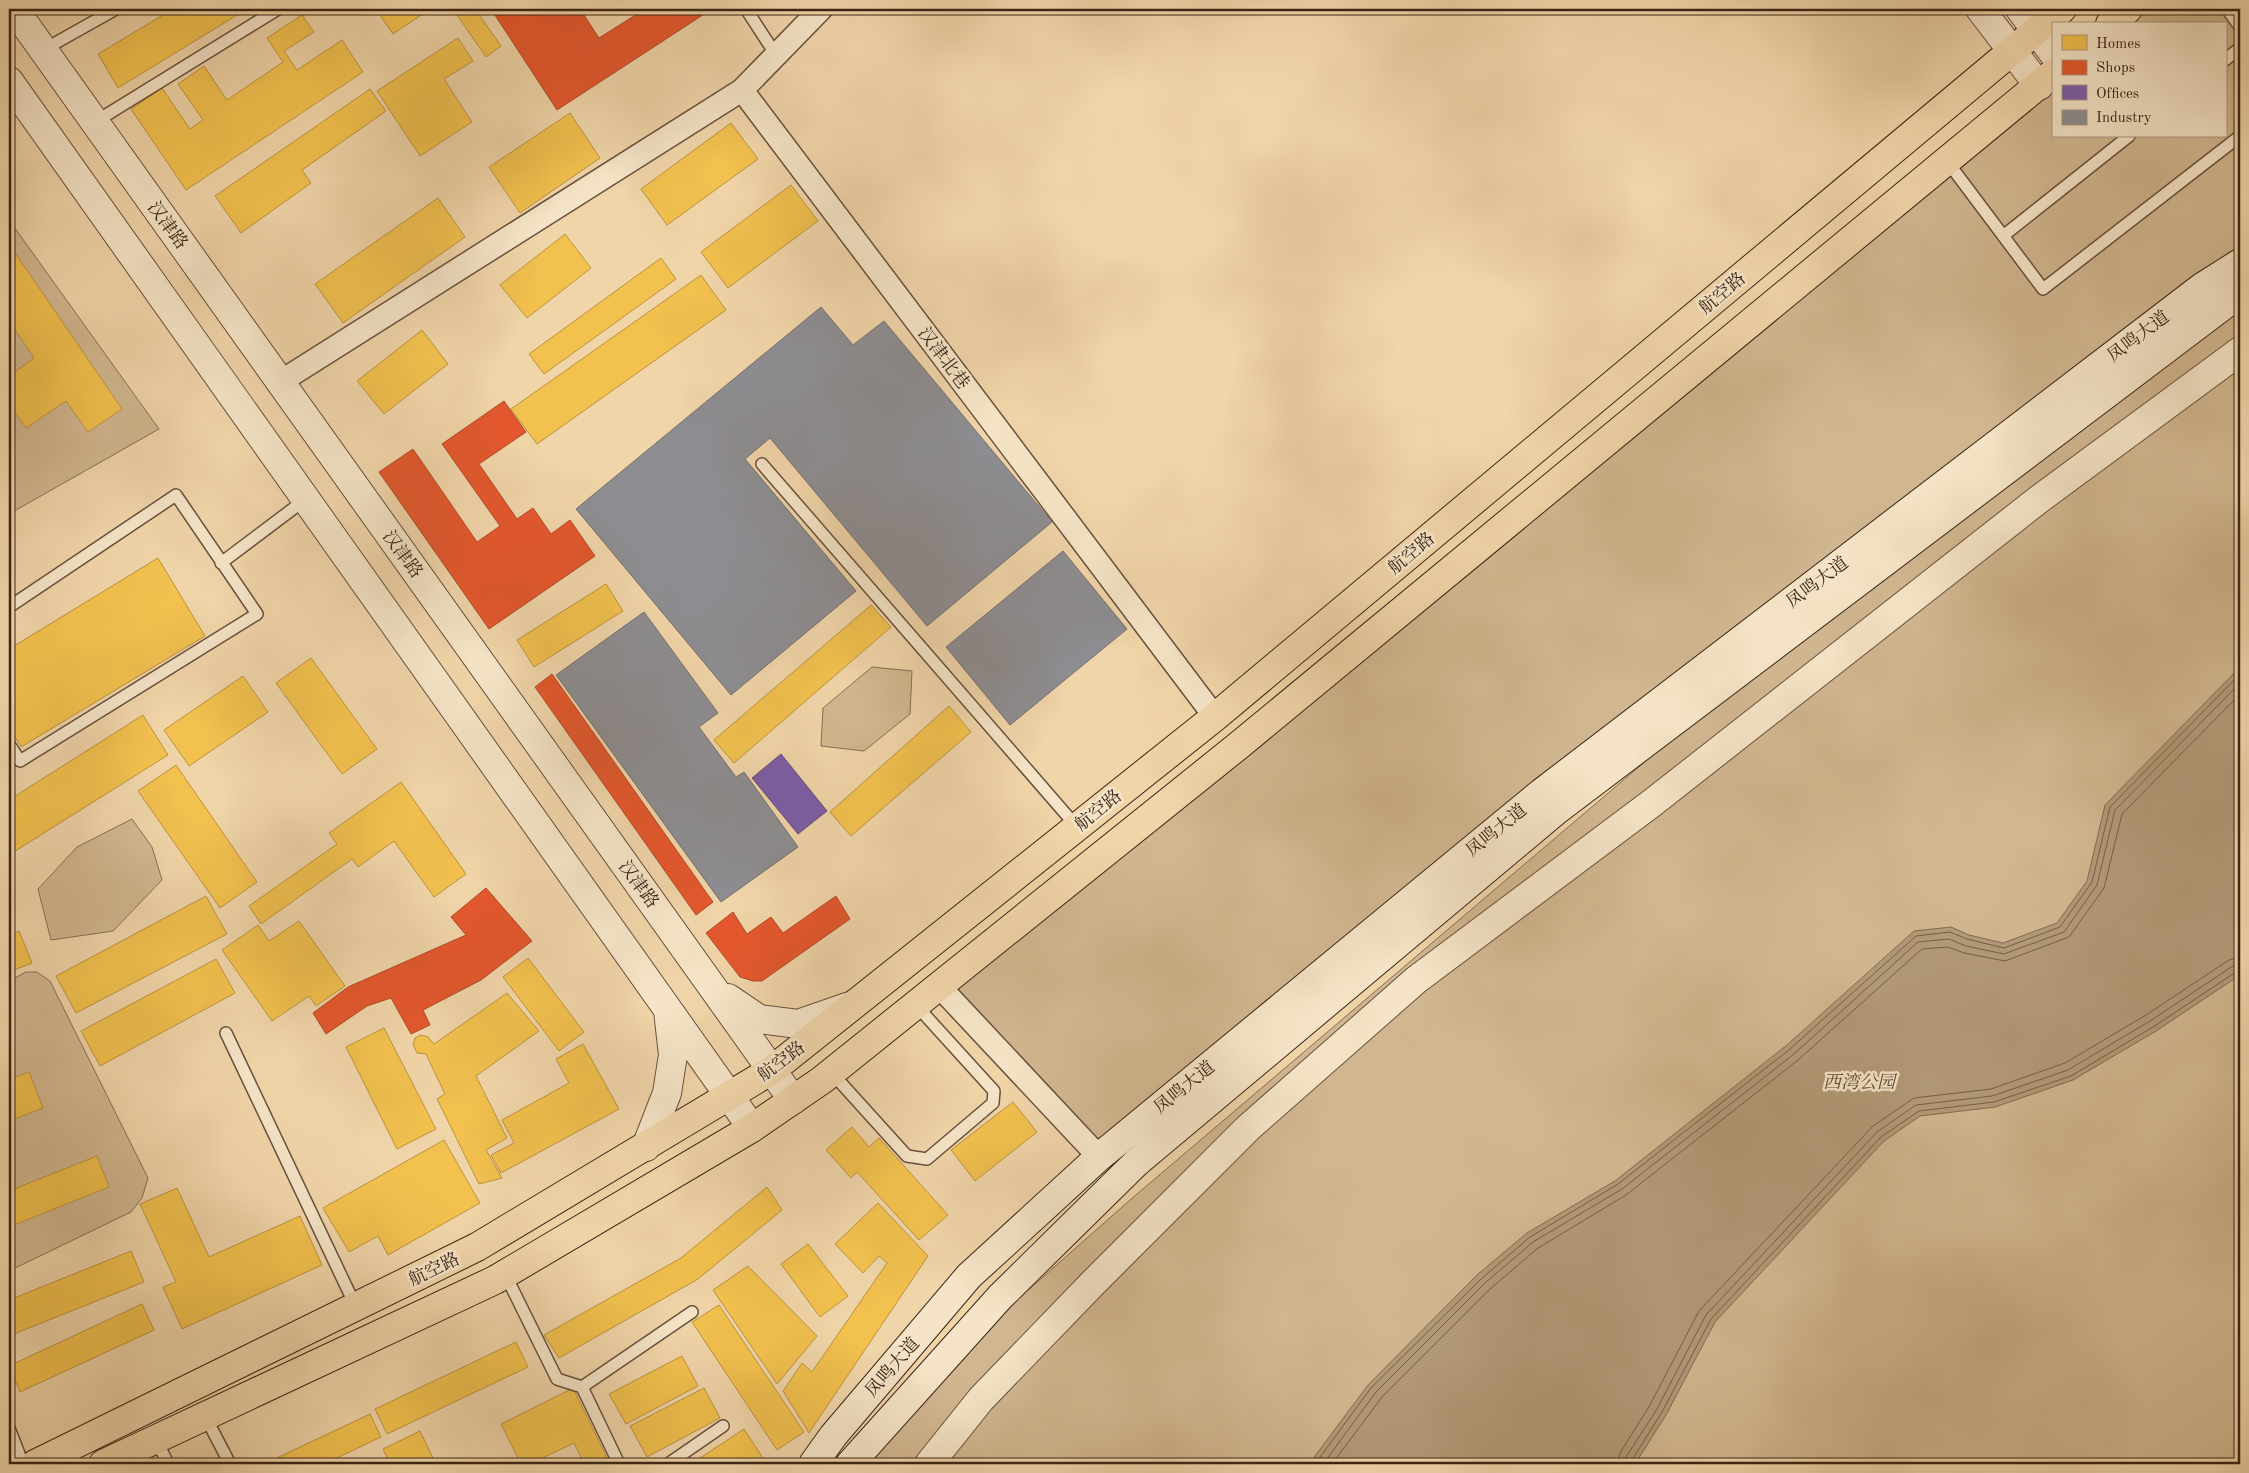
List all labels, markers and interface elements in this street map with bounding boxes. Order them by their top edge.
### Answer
legend [2052,22,2226,138]
text: Homes [2096,37,2141,52]
text: Shops [2096,61,2135,76]
text: Offices [2096,87,2139,102]
text: Industry [2096,111,2152,126]
street label: 汉津路 [144,197,192,253]
street label: 航空路 [1695,268,1749,318]
street label: 凤鸣大道 [2103,306,2173,366]
street label: 汉津北巷 [914,323,974,393]
street label: 汉津路 [379,526,427,582]
street label: 航空路 [1384,528,1438,578]
street label: 凤鸣大道 [1782,552,1852,612]
street label: 航空路 [1071,785,1125,835]
street label: 凤鸣大道 [1462,800,1530,860]
street label: 汉津路 [615,856,663,912]
street label: 航空路 [753,1037,809,1085]
street label: 凤鸣大道 [1150,1057,1218,1117]
park label: 西湾公园 [1823,1072,1898,1092]
street label: 航空路 [405,1248,463,1290]
street label: 凤鸣大道 [861,1333,923,1401]

